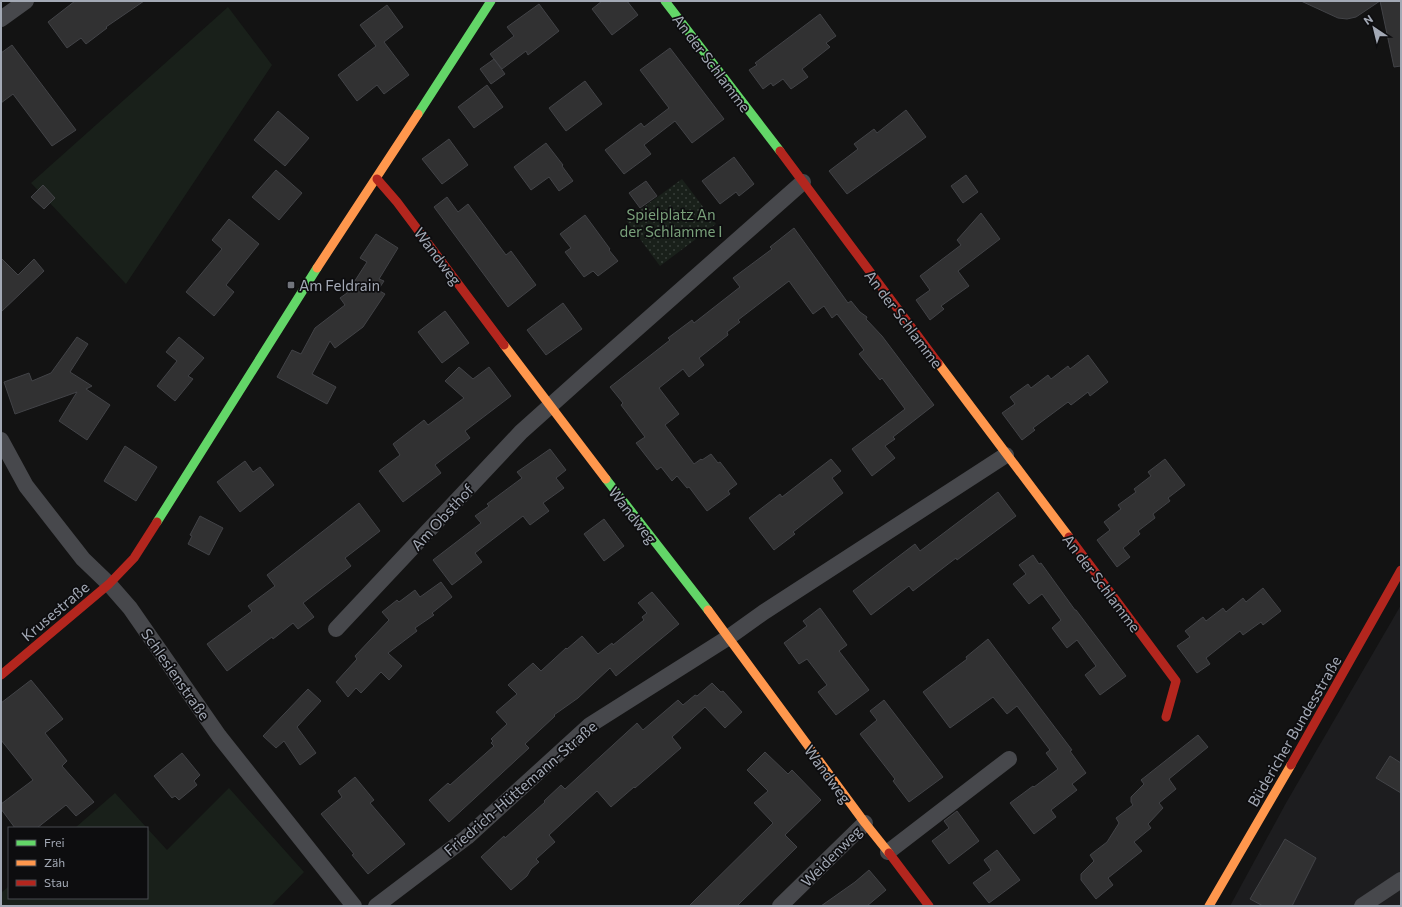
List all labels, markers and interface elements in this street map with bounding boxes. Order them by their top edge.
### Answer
north arrow [1354,8,1394,48]
street label: An der Schlamme [669,11,755,116]
text: N [1361,12,1375,27]
park label: Spielplatz An der Schlamme I [619,205,723,240]
street label: Wandweg [411,224,465,288]
street label: An der Schlamme [861,267,947,372]
place label: Am Feldrain [299,276,380,294]
marker: Am Feldrain [286,280,296,290]
street label: Am Obsthof [407,480,477,554]
street label: Wandweg [605,483,661,547]
street label: An der Schlamme [1059,531,1145,636]
street label: Krusestraße [18,577,93,645]
street label: Schlesienstraße [138,625,214,723]
street label: Büdericher Bundesstraße [1243,652,1345,810]
street label: Friedrich-Hüttemann-Straße [440,717,600,859]
street label: Wandweg [801,741,855,807]
street label: Weidenweg [797,822,865,890]
legend [8,827,148,899]
text: Frei [44,835,65,849]
text: Zäh [44,855,65,869]
text: Stau [44,875,69,889]

